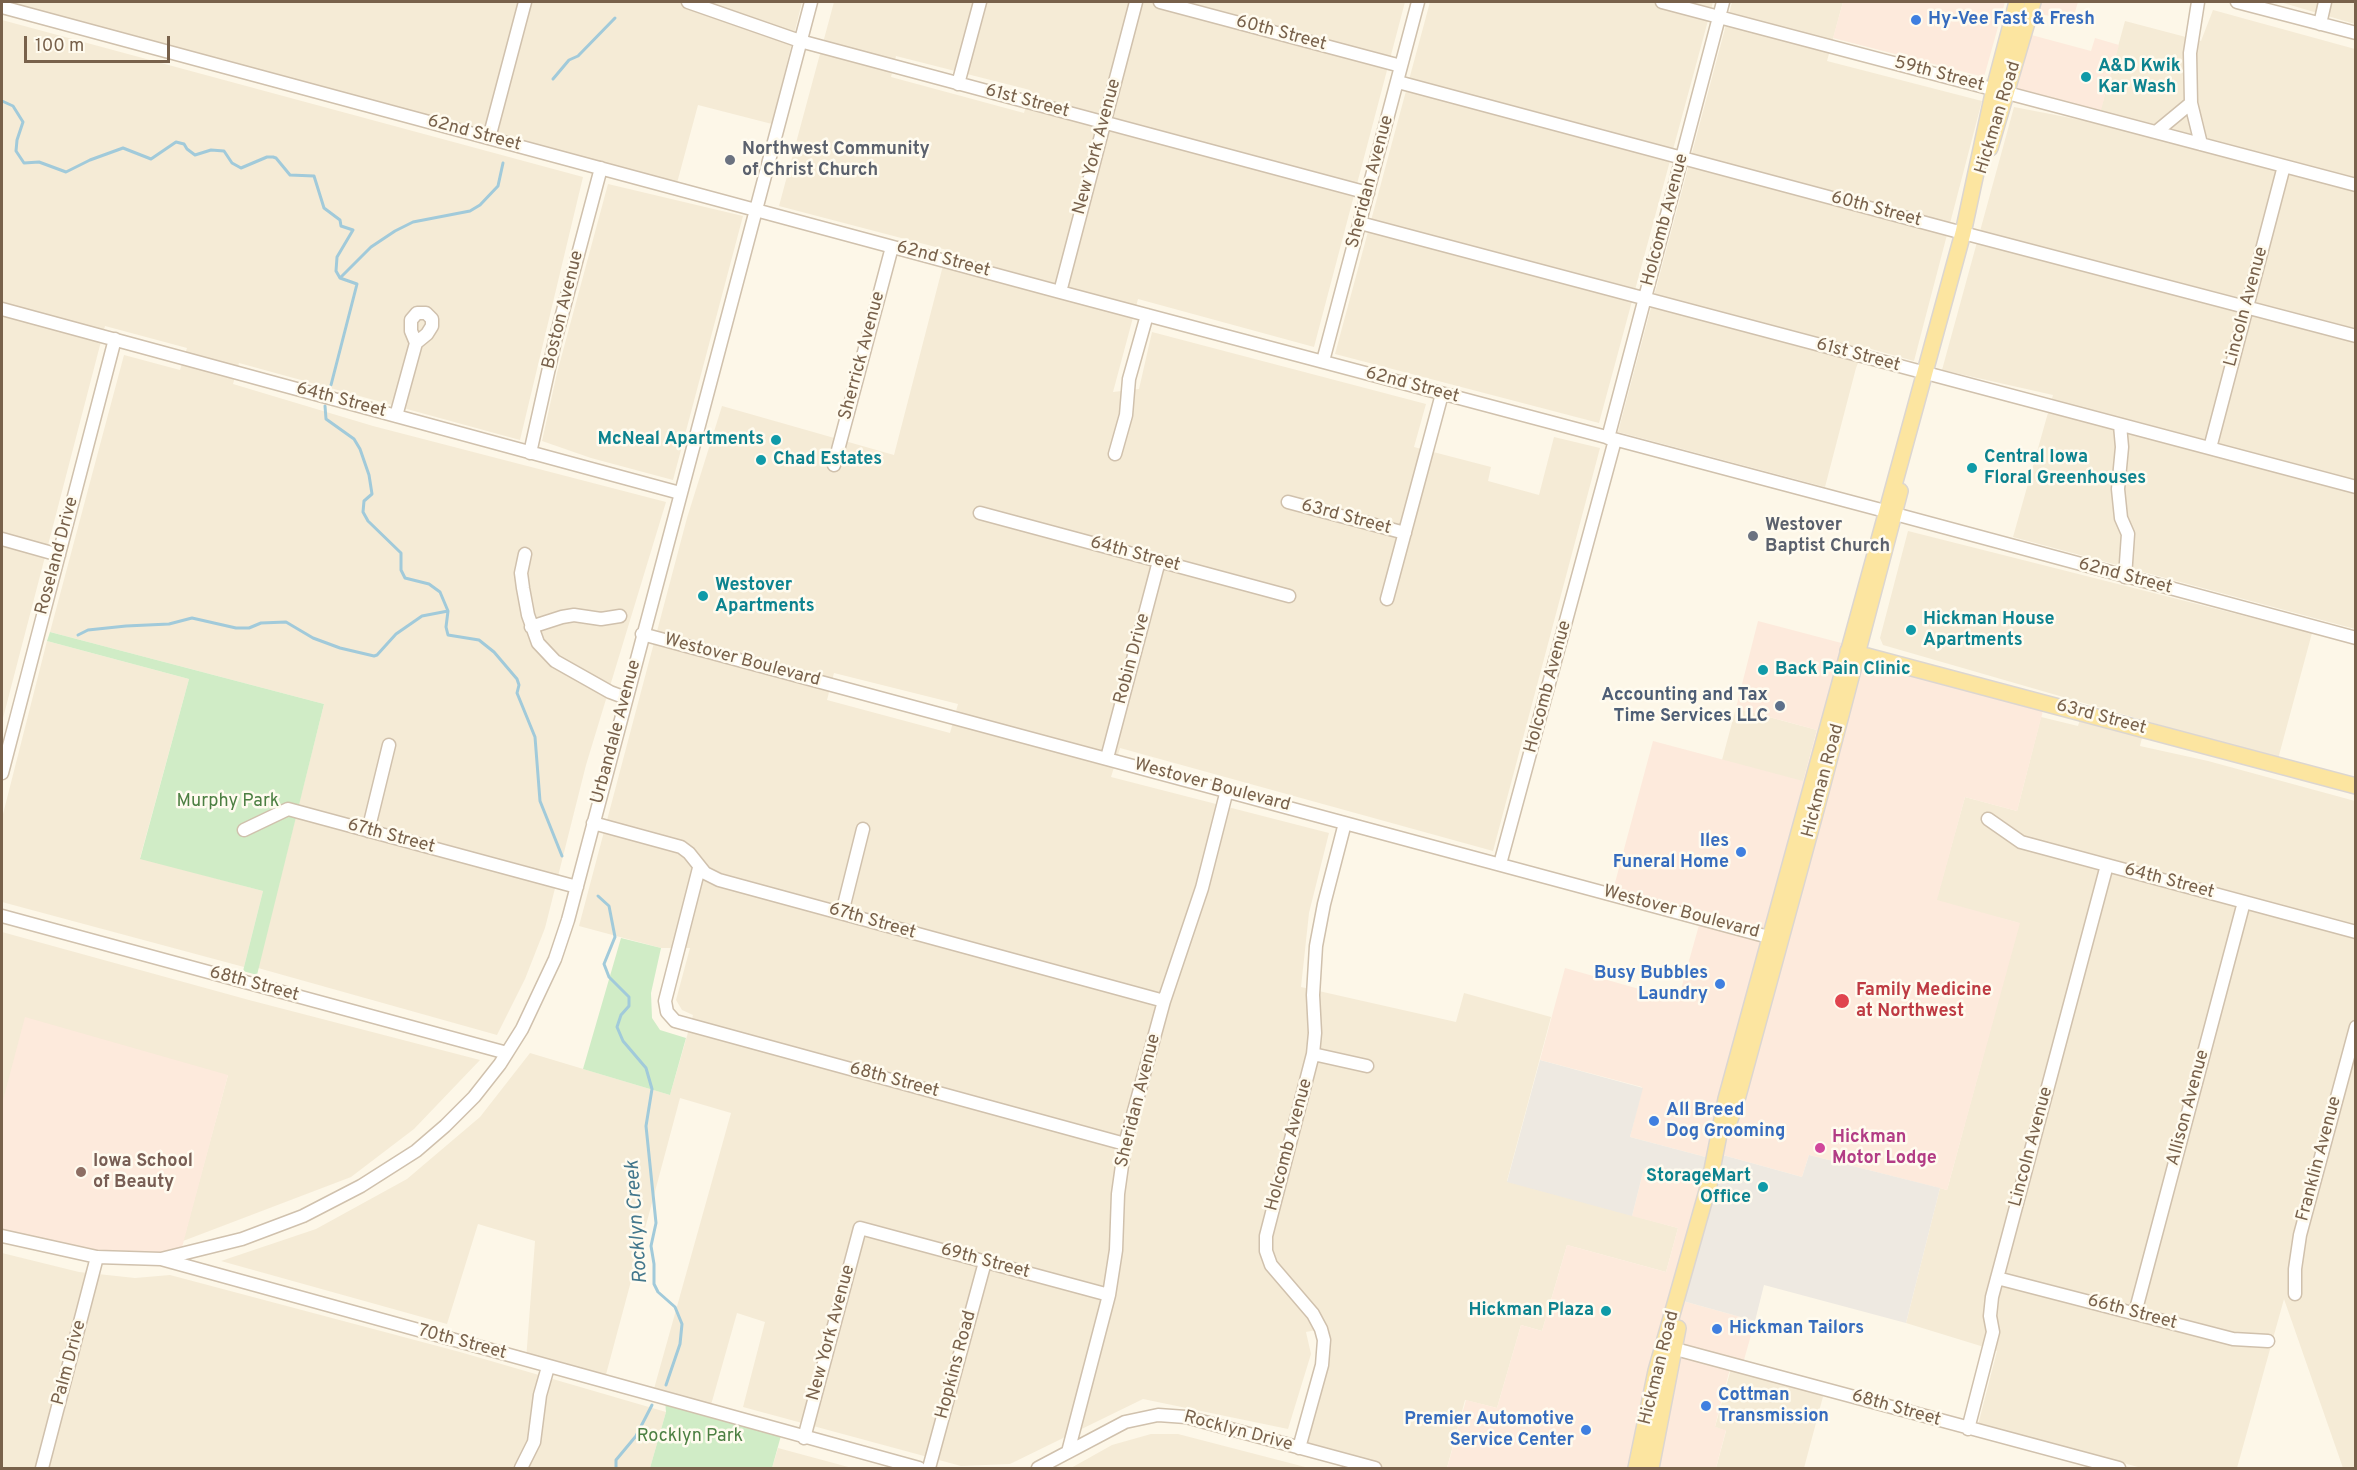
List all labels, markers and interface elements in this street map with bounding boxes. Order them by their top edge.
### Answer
place label: Hy-Vee Fast & Fresh [1928,9,2095,31]
street label: 60th Street [1233,12,1329,56]
marker: Hy-Vee Fast & Fresh [1909,13,1923,27]
scale bar [27,24,172,62]
text: 100 m [35,35,84,58]
street label: 59th Street [1892,53,1986,97]
place label: A&D Kwik Kar Wash [2098,56,2181,98]
street label: Hickman Road [1972,59,2026,177]
marker: A&D Kwik Kar Wash [2079,70,2093,84]
street label: New York Avenue [1069,77,1127,217]
street label: 61st Street [983,80,1071,124]
street label: 62nd Street [425,111,523,157]
street label: Sheridan Avenue [1343,113,1399,251]
place label: Northwest Community of Christ Church [742,139,930,182]
street label: Holcomb Avenue [1638,151,1694,289]
marker: Northwest Community of Christ Church [723,153,737,167]
street label: 60th Street [1828,188,1924,232]
street label: 62nd Street [894,237,992,283]
street label: Lincoln Avenue [2221,245,2273,369]
street label: Boston Avenue [539,249,589,371]
street label: Sherrick Avenue [835,289,891,423]
street label: 61st Street [1814,334,1902,378]
street label: 62nd Street [1363,363,1461,409]
street label: 64th Street [294,379,388,423]
place label: McNeal Apartments [598,429,764,451]
marker: McNeal Apartments [769,433,783,447]
place label: Central Iowa Floral Greenhouses [1984,447,2146,490]
place label: Chad Estates [773,449,882,471]
marker: Chad Estates [754,453,768,467]
marker: Central Iowa Floral Greenhouses [1965,461,1979,475]
street label: Roseland Drive [32,495,84,617]
street label: 63rd Street [1299,496,1393,540]
place label: Westover Baptist Church [1765,515,1890,558]
marker: Westover Baptist Church [1746,529,1760,543]
street label: 64th Street [1088,533,1182,577]
street label: 62nd Street [2076,554,2174,600]
place label: Westover Apartments [715,575,815,618]
marker: Westover Apartments [696,589,710,603]
place label: Hickman House Apartments [1923,609,2055,652]
street label: Robin Drive [1110,611,1156,707]
street label: Holcomb Avenue [1521,618,1577,756]
marker: Hickman House Apartments [1904,623,1918,637]
street label: Westover Boulevard [662,630,822,692]
street label: Urbandale Avenue [587,658,647,806]
place label: Back Pain Clinic [1775,659,1911,681]
marker: Back Pain Clinic [1756,663,1770,677]
place label: Accounting and Tax Time Services LLC [1601,685,1768,728]
street label: 63rd Street [2054,696,2148,740]
marker: Accounting and Tax Time Services LLC [1773,699,1787,713]
street label: Hickman Road [1798,722,1850,840]
street label: Westover Boulevard [1132,755,1292,817]
park label: Murphy Park [177,791,279,813]
street label: 67th Street [345,815,437,859]
place label: Iles Funeral Home [1613,831,1729,874]
marker: Iles Funeral Home [1734,845,1748,859]
street label: 64th Street [2122,860,2216,904]
street label: Westover Boulevard [1601,882,1761,944]
street label: 67th Street [826,899,918,945]
street label: 68th Street [207,963,301,1007]
place label: Busy Bubbles Laundry [1594,963,1708,1006]
marker: Busy Bubbles Laundry [1713,977,1727,991]
place label: Family Medicine at Northwest [1856,980,1992,1022]
marker: Family Medicine at Northwest [1833,992,1851,1010]
street label: Sheridan Avenue [1112,1032,1166,1170]
street label: Allison Avenue [2163,1048,2215,1168]
street label: 68th Street [847,1059,941,1103]
street label: Holcomb Avenue [1262,1076,1318,1214]
street label: Lincoln Avenue [2006,1085,2058,1209]
street label: Franklin Avenue [2293,1094,2347,1224]
place label: All Breed Dog Grooming [1666,1100,1785,1142]
marker: All Breed Dog Grooming [1647,1114,1661,1128]
place label: Hickman Motor Lodge [1832,1127,1937,1170]
marker: Hickman Motor Lodge [1813,1141,1827,1155]
place label: Iowa School of Beauty [93,1151,193,1194]
water label: Rocklyn Creek [622,1159,654,1285]
marker: Iowa School of Beauty [74,1165,88,1179]
place label: StorageMart Office [1646,1166,1751,1208]
marker: StorageMart Office [1756,1180,1770,1194]
street label: 69th Street [938,1240,1032,1284]
street label: New York Avenue [803,1263,861,1403]
street label: 66th Street [2085,1291,2179,1335]
place label: Hickman Plaza [1468,1300,1594,1322]
marker: Hickman Plaza [1599,1304,1613,1318]
street label: Hopkins Road [932,1308,982,1422]
street label: Hickman Road [1635,1309,1685,1427]
street label: Palm Drive [48,1318,92,1408]
place label: Hickman Tailors [1729,1318,1864,1340]
street label: 70th Street [415,1321,509,1365]
marker: Hickman Tailors [1710,1322,1724,1336]
place label: Cottman Transmission [1718,1385,1829,1428]
street label: 68th Street [1849,1386,1943,1432]
marker: Cottman Transmission [1699,1399,1713,1413]
street label: Rocklyn Drive [1181,1407,1295,1457]
place label: Premier Automotive Service Center [1404,1409,1574,1452]
marker: Premier Automotive Service Center [1579,1423,1593,1437]
park label: Rocklyn Park [637,1426,743,1448]

